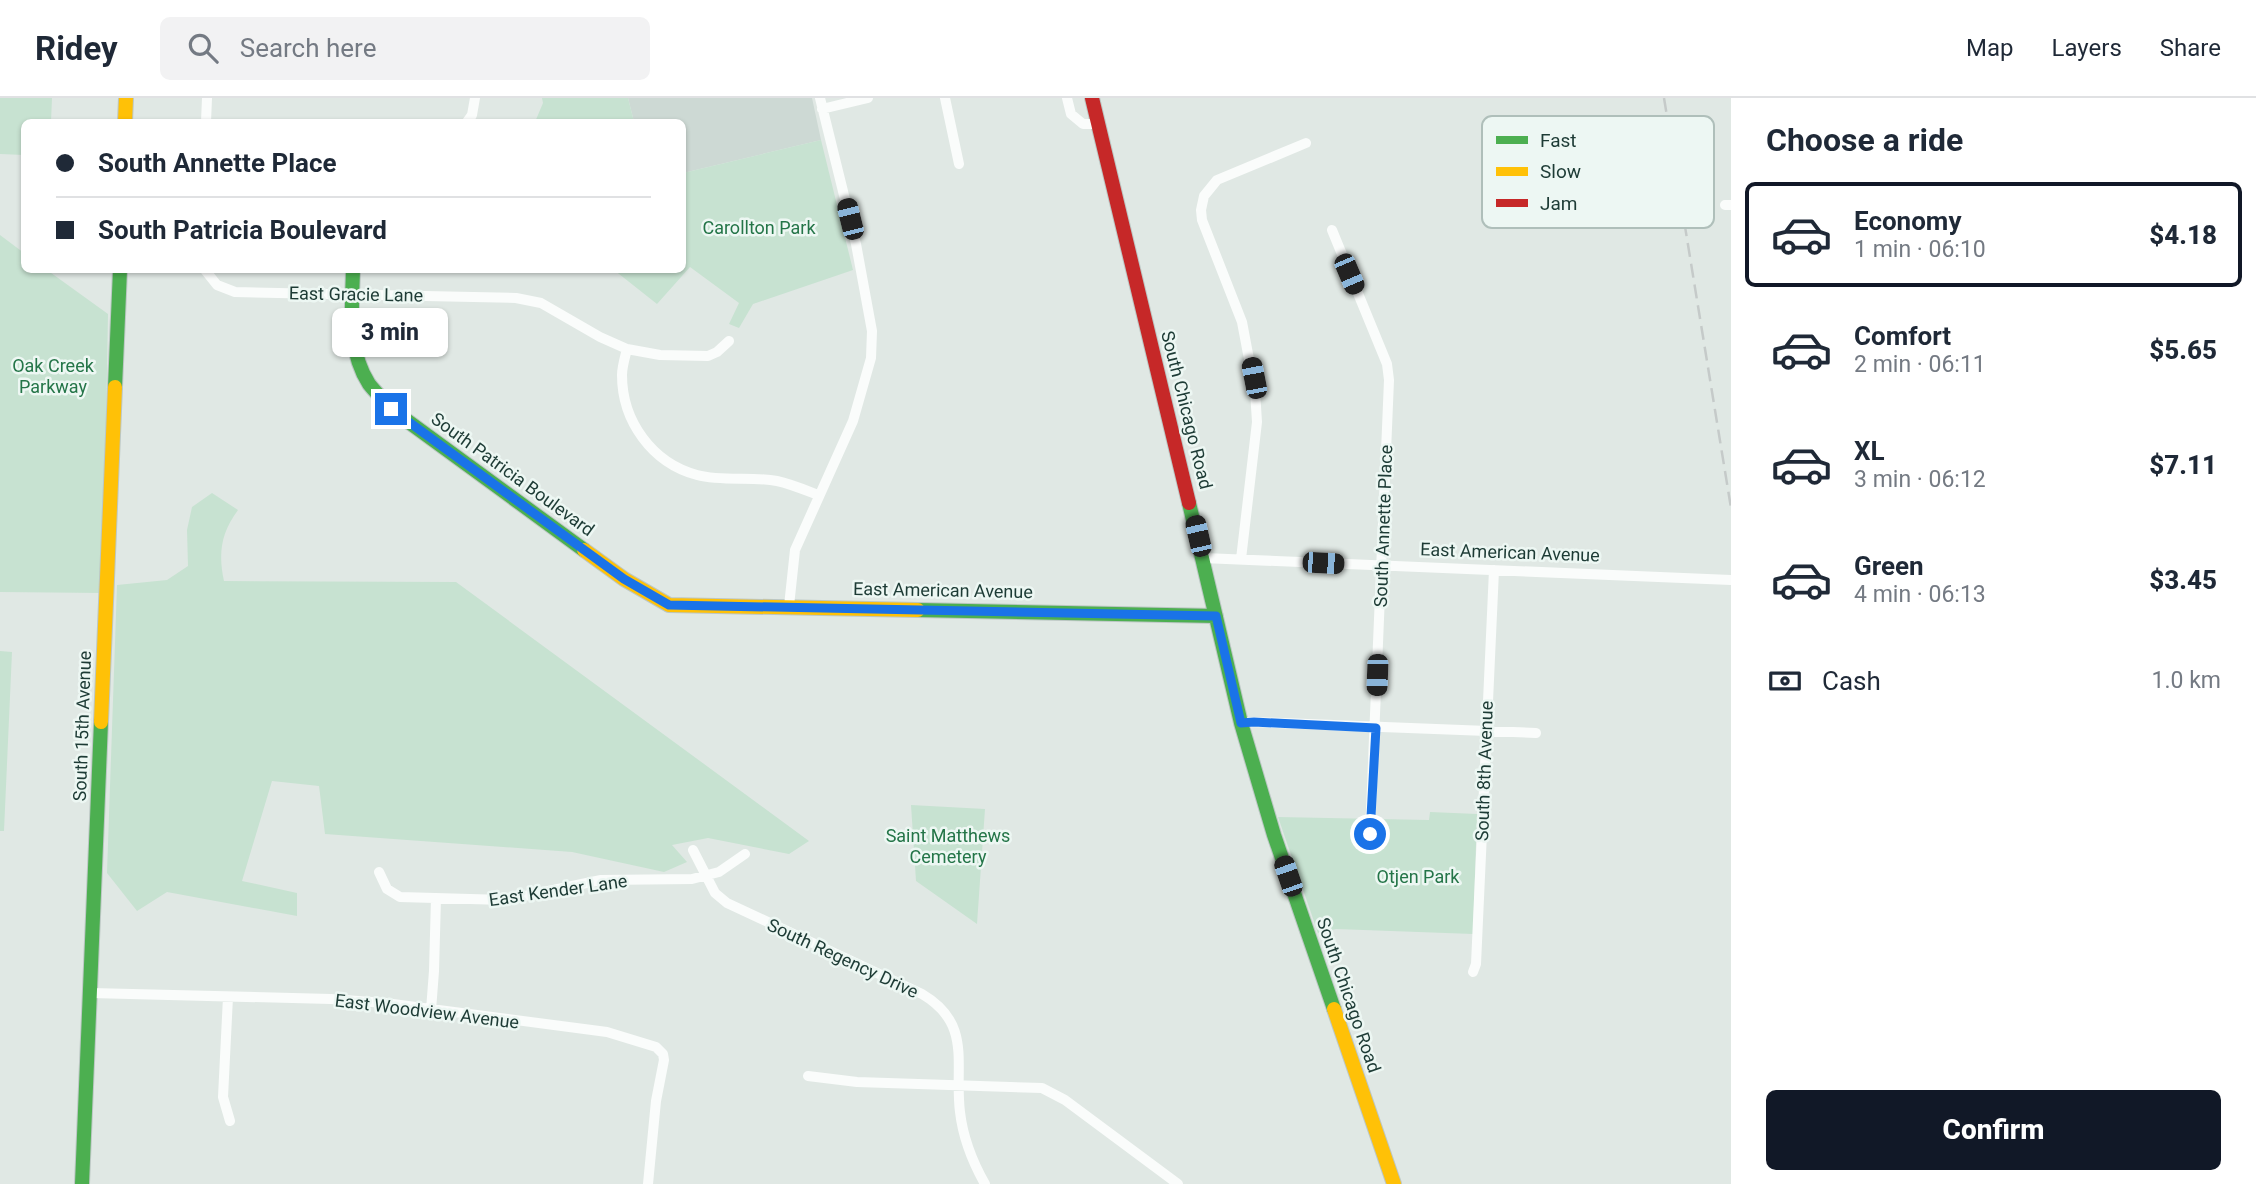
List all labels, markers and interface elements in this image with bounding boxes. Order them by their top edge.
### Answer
search box [160,17,650,80]
text: Ridey [35,29,118,68]
icon: search [184,29,222,67]
text: Search here [240,33,376,63]
text: Map [1966,34,2014,62]
text: Layers [2052,34,2122,62]
text: Share [2160,34,2221,62]
legend [1482,116,1714,228]
text: Choose a ride [1766,121,1963,159]
text: Fast [1540,129,1577,152]
text: South Annette Place [98,148,337,178]
text: Slow [1540,160,1581,183]
text: Jam [1540,192,1577,215]
car [835,196,866,242]
icon: car [1770,203,1833,266]
text: Economy [1854,206,1961,236]
text: South Patricia Boulevard [98,215,387,245]
park label: Carollton Park [702,217,816,238]
text: $4.18 [2149,220,2217,250]
text: 1 min · 06:10 [1854,236,1986,263]
car [1332,251,1367,297]
street label: East Gracie Lane [289,282,423,306]
callout: 3 min [333,308,449,356]
icon: car [1770,318,1833,381]
text: 3 min [361,319,419,346]
text: Comfort [1854,321,1951,351]
street label: South Chicago Road [1157,329,1217,491]
text: $5.65 [2149,335,2217,365]
text: 2 min · 06:11 [1854,351,1986,378]
park label: Oak Creek Parkway [12,355,95,397]
car [1240,355,1269,401]
route end [375,393,407,425]
street label: South Patricia Boulevard [427,408,599,540]
icon: car [1770,433,1833,496]
text: XL [1854,436,1885,466]
street label: South Annette Place [1370,444,1396,608]
text: $7.11 [2149,450,2217,480]
text: 3 min · 06:12 [1854,466,1986,493]
car [1184,513,1213,559]
street label: East American Avenue [1420,538,1600,566]
icon: car [1770,548,1833,611]
car [1302,551,1345,575]
text: Green [1854,551,1924,581]
text: $3.45 [2149,565,2217,595]
street label: East American Avenue [853,578,1033,602]
text: 4 min · 06:13 [1854,581,1986,608]
street label: South 15th Avenue [69,650,95,802]
car [1366,654,1389,696]
icon: cash [1766,662,1804,700]
text: Cash [1822,666,1881,696]
text: 1.0 km [2152,667,2221,694]
street label: South 8th Avenue [1471,700,1497,842]
route start [1354,818,1386,850]
park label: Saint Matthews Cemetery [886,825,1010,867]
car [1272,853,1305,899]
park label: Otjen Park [1377,866,1460,887]
street label: East Kender Lane [487,870,629,910]
street label: South Regency Drive [764,914,922,1002]
street label: South Chicago Road [1313,915,1385,1075]
street label: East Woodview Avenue [334,989,520,1033]
button: Confirm [1766,1090,2221,1170]

